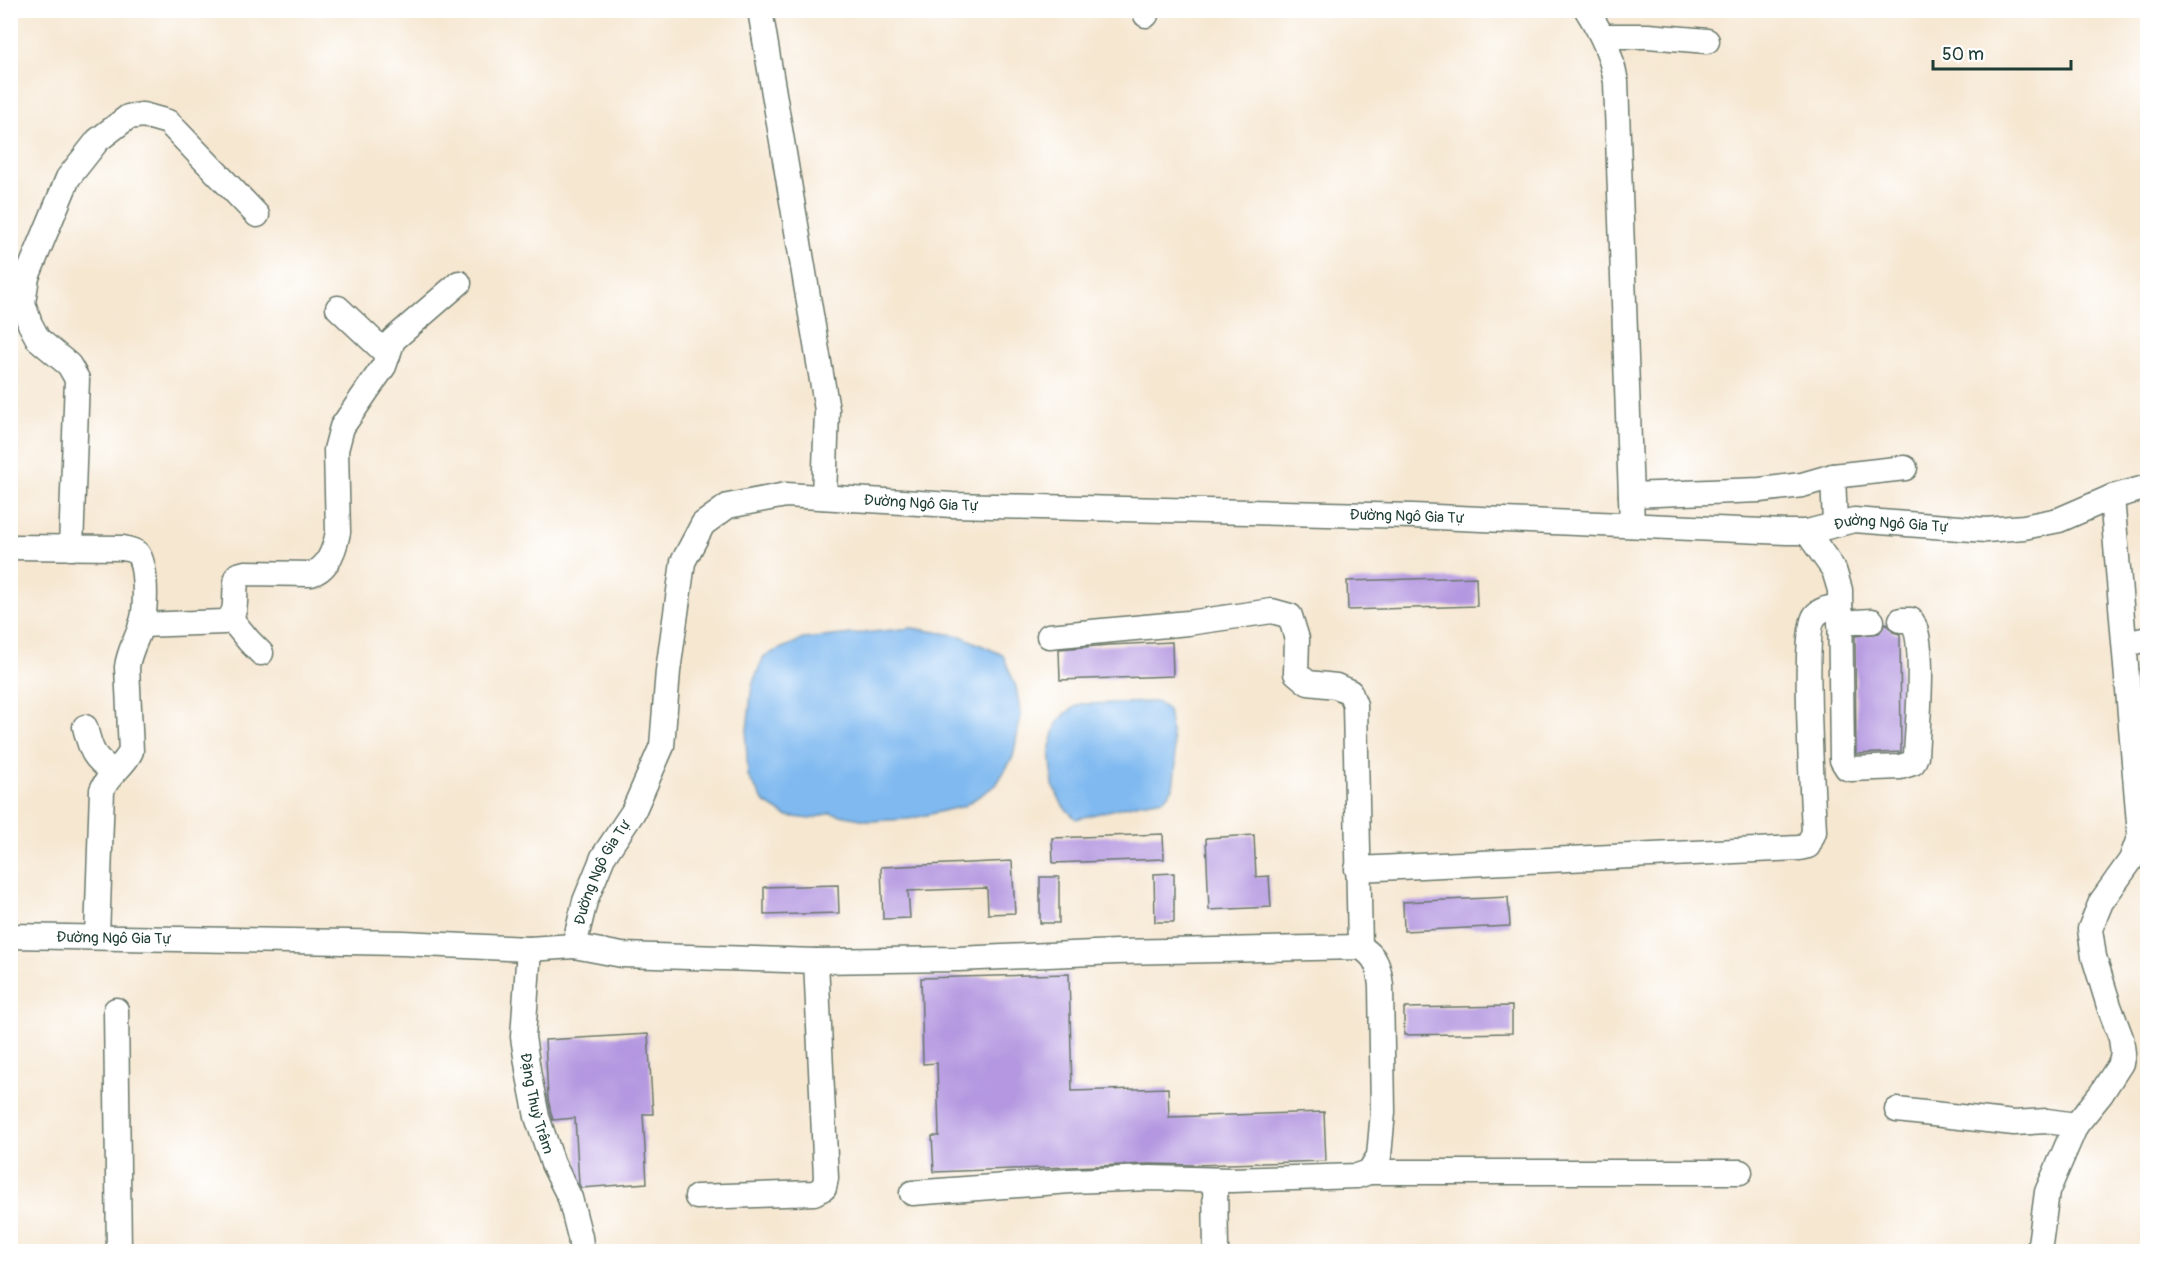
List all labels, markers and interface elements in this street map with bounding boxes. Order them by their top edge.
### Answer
scale bar [1933,33,2071,71]
text: 50 m [1942,43,1984,66]
street label: Đường Ngô Gia Tự [863,490,979,515]
street label: Đường Ngô Gia Tự [1349,505,1465,528]
street label: Đường Ngô Gia Tự [1832,510,1949,537]
street label: Đường Ngô Gia Tự [570,816,635,927]
street label: Đường Ngô Gia Tự [56,927,172,948]
street label: Đặng Thuỳ Trâm [516,1051,558,1156]

